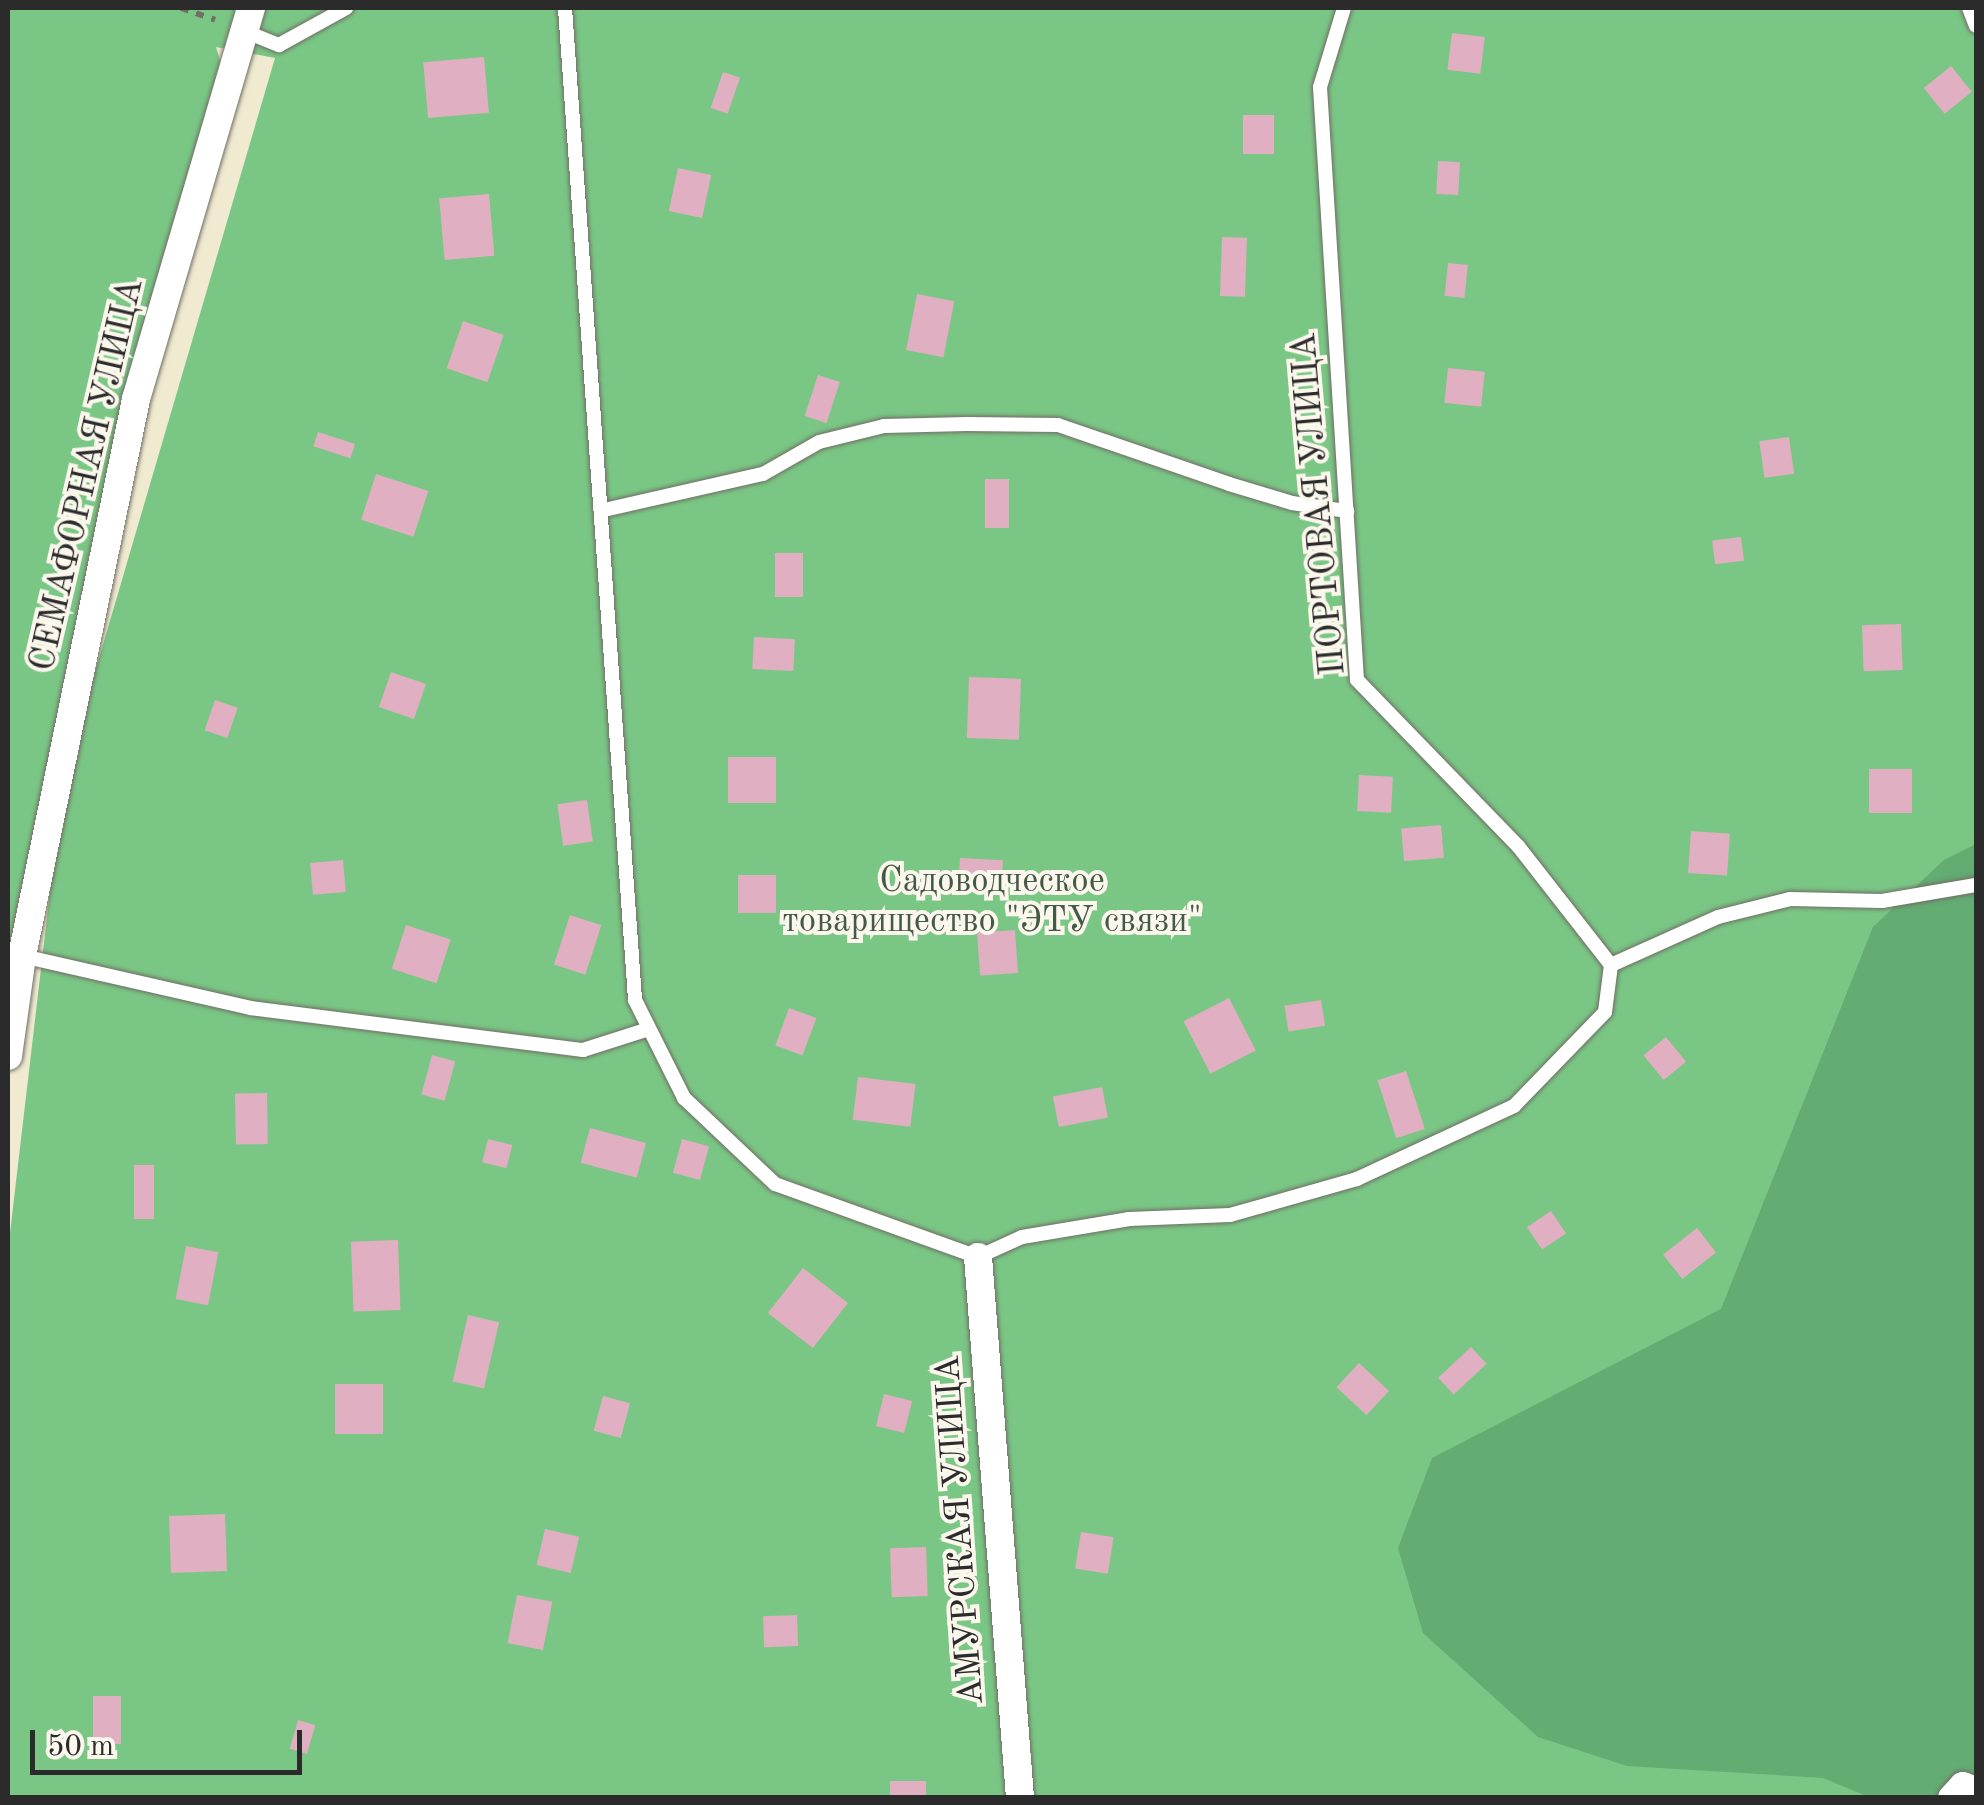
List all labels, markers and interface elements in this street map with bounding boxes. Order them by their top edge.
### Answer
street label: СЕМАФОРНАЯ УЛИЦА [22,275,154,675]
street label: ПОРТОВАЯ УЛИЦА [1284,331,1356,677]
park label: Садоводческое товарищество "ЭТУ связи" [782,861,1202,943]
street label: АМУРСКАЯ УЛИЦА [928,1354,994,1706]
scale bar [35,1710,308,1772]
text: 50 m [47,1732,114,1762]

